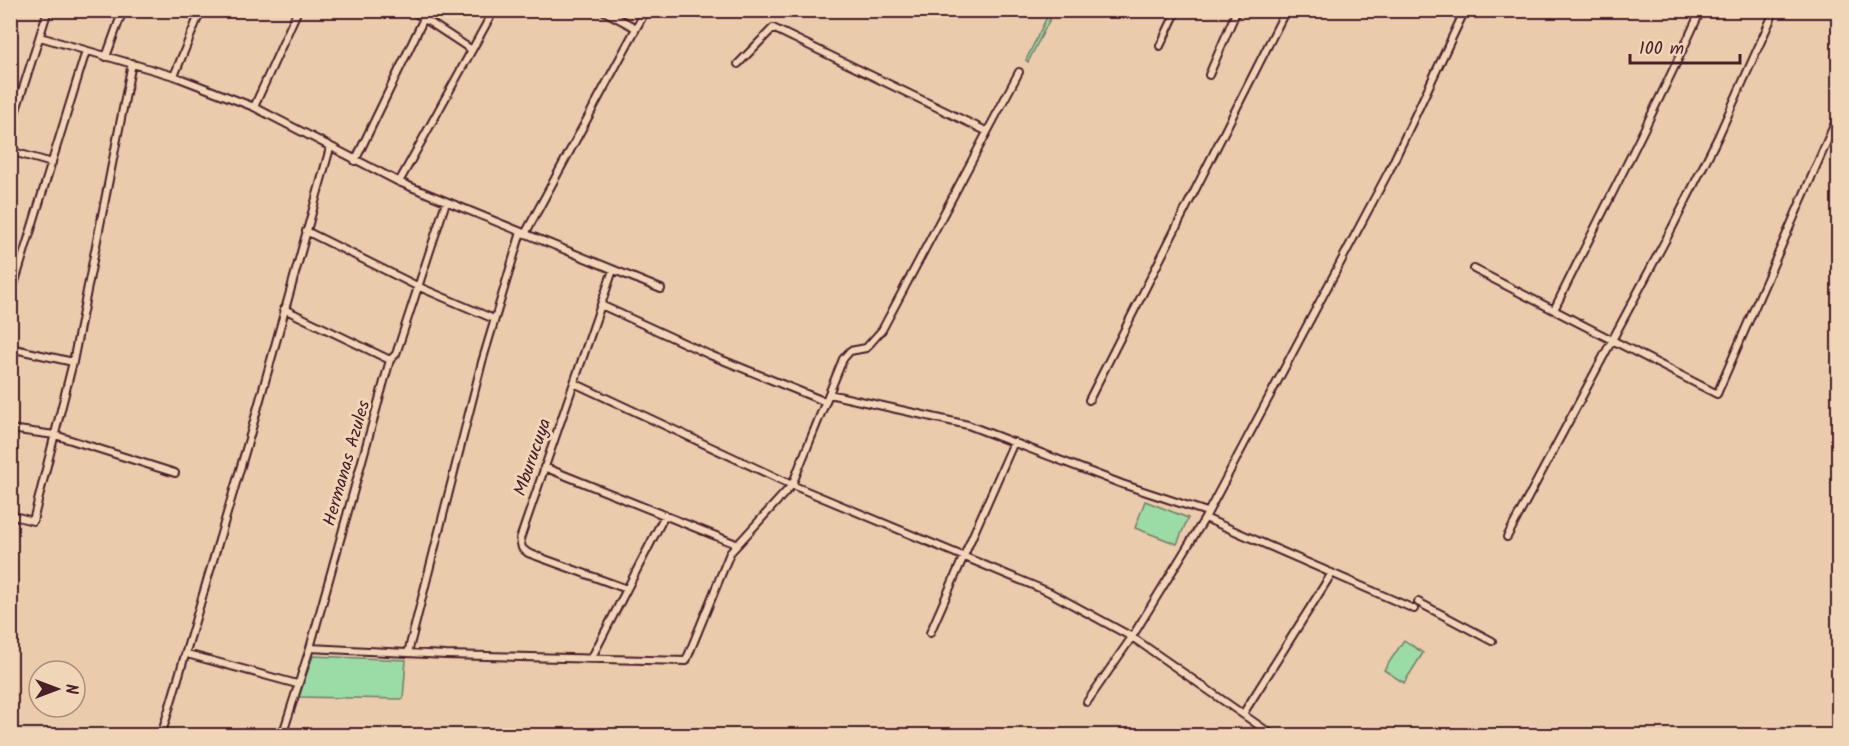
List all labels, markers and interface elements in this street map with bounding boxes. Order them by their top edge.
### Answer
scale bar [1630,27,1740,65]
text: 100 m [1639,35,1684,64]
street label: Hermanas Azules [316,397,379,530]
street label: Mburucuya [507,415,560,500]
north arrow [27,659,87,719]
text: N [58,684,83,694]

